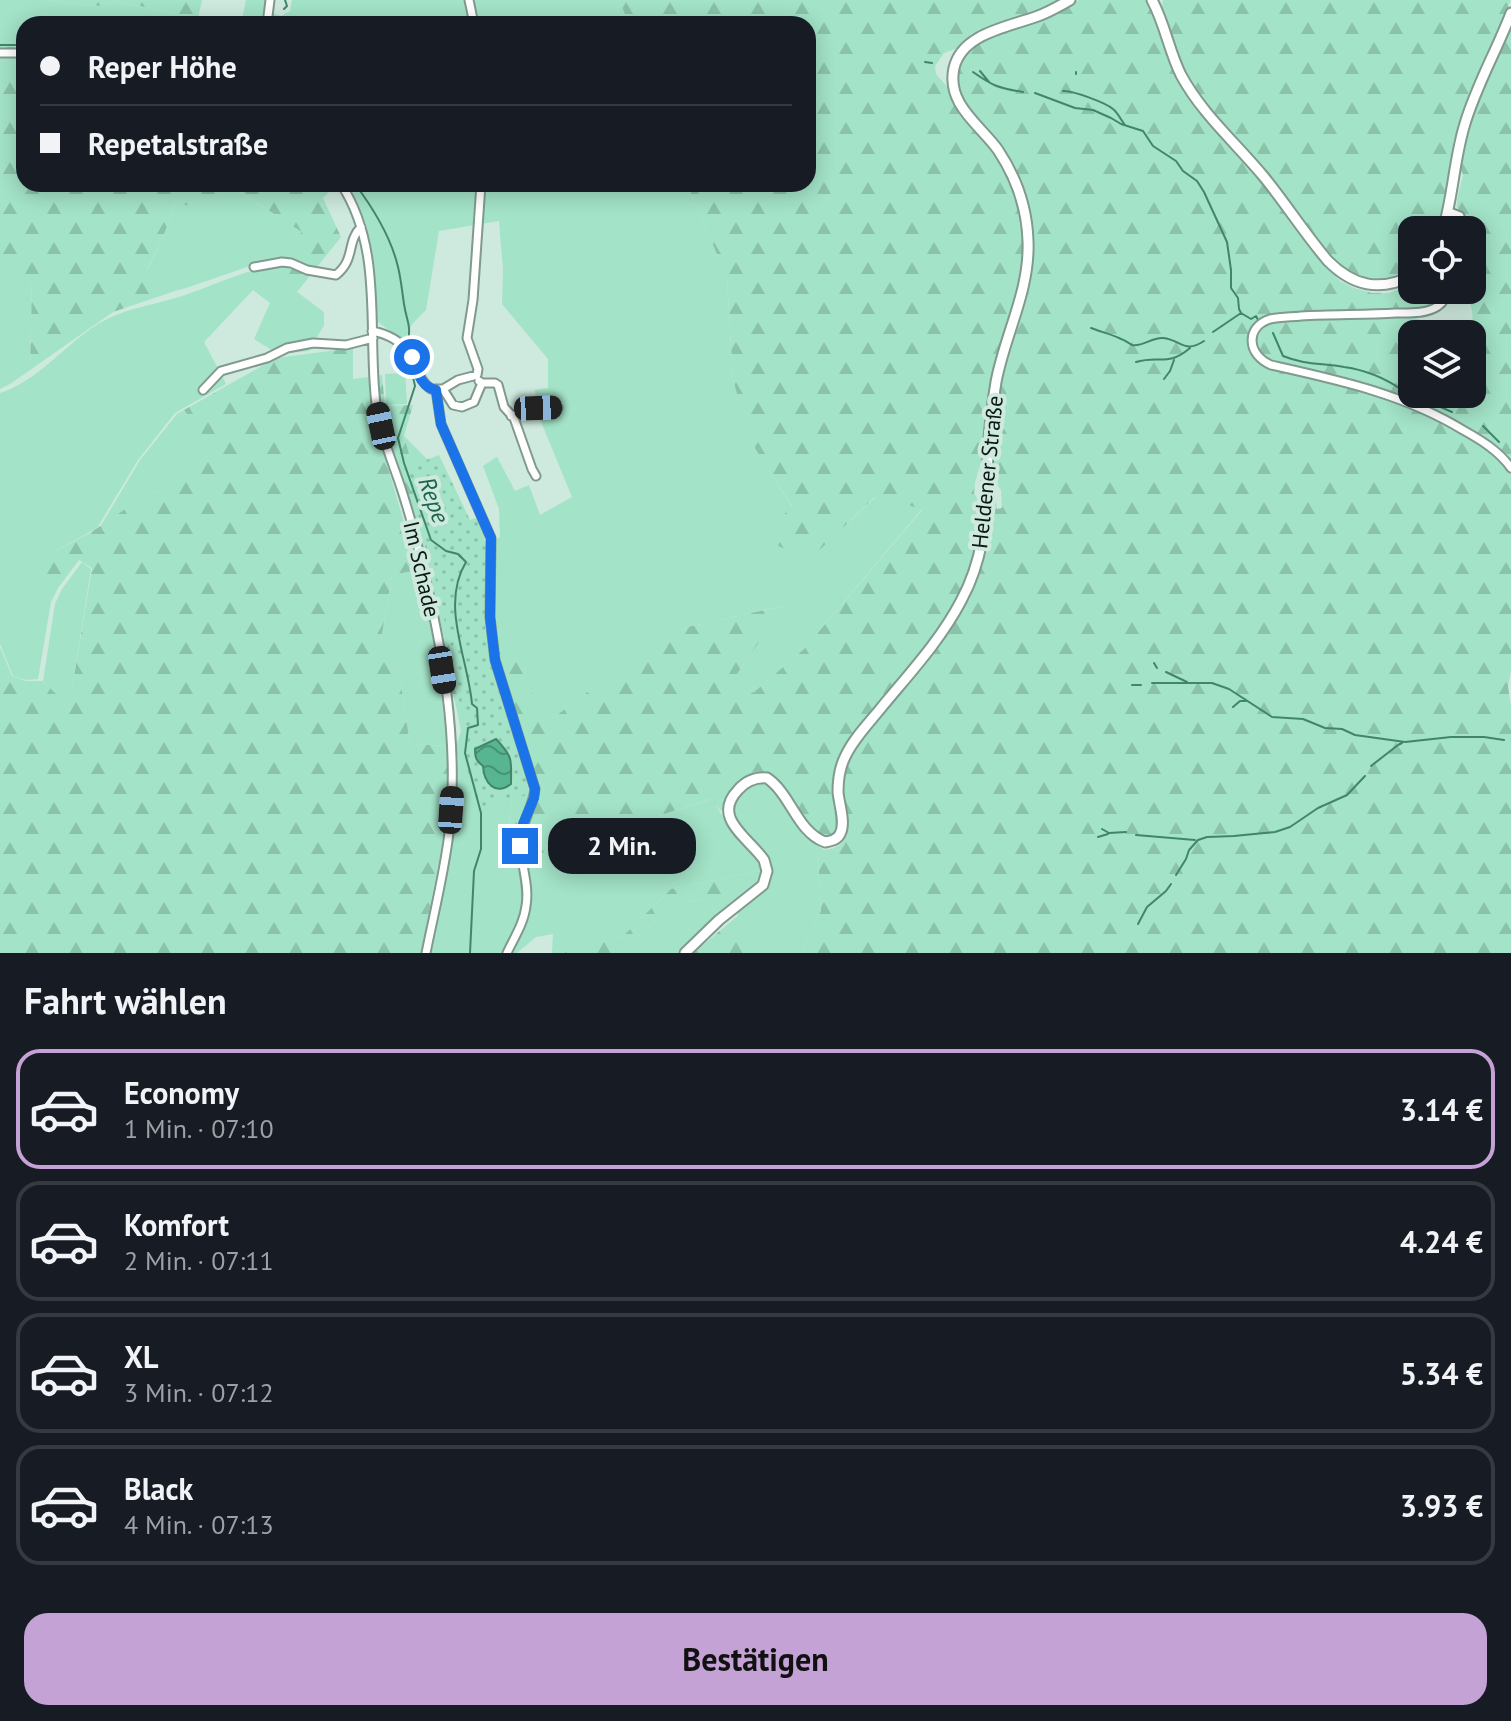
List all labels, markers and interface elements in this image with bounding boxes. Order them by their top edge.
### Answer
text: Reper Höhe [88,47,237,86]
text: Repetalstraße [88,124,268,163]
map controls [1398,216,1486,408]
button: locate [1398,216,1486,304]
button: layers [1398,320,1486,408]
route start [394,339,430,375]
street label: Heldener Straße [965,394,1009,550]
car [514,395,562,421]
car [364,400,398,452]
water label: Repe [411,473,457,527]
street label: Im Schade [397,518,447,620]
car [426,644,458,696]
car [437,785,465,835]
callout: 2 Min. [548,818,696,874]
route end [502,828,538,864]
text: 2 Min. [587,829,657,862]
text: Fahrt wählen [24,977,227,1024]
icon: car [28,1073,100,1145]
text: Economy [124,1073,239,1112]
text: 3.14 € [1400,1090,1483,1129]
text: 1 Min. · 07:10 [124,1112,274,1145]
icon: car [28,1205,100,1277]
text: Komfort [124,1205,229,1244]
text: 4.24 € [1400,1222,1483,1261]
text: 2 Min. · 07:11 [124,1244,274,1277]
icon: car [28,1337,100,1409]
text: XL [124,1337,158,1376]
text: 5.34 € [1400,1354,1483,1393]
text: 3 Min. · 07:12 [124,1376,274,1409]
icon: car [28,1469,100,1541]
text: Black [124,1469,193,1508]
text: 3.93 € [1400,1486,1483,1525]
text: 4 Min. · 07:13 [124,1508,274,1541]
button: Bestätigen [24,1613,1487,1705]

